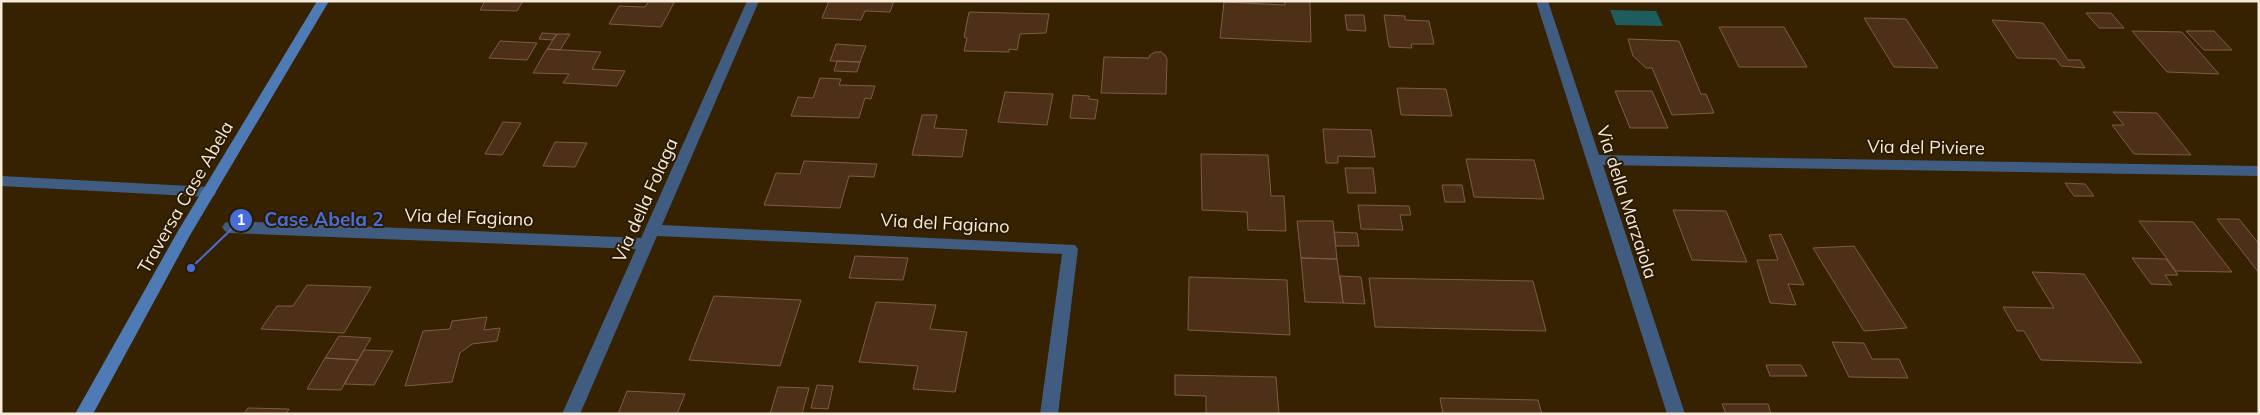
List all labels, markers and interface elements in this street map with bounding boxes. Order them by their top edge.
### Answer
street label: Traversa Case Abela [132,117,238,277]
street label: Via della Marzaiola [1591,123,1663,281]
street label: Via della Folaga [607,134,683,266]
street label: Via del Piviere [1867,134,1985,160]
callout: Case Abela 2 [229,203,393,237]
street label: Via del Fagiano [404,203,534,231]
text: Case Abela 2 [264,207,384,231]
street label: Via del Fagiano [880,208,1010,238]
text: 1 [236,210,246,229]

